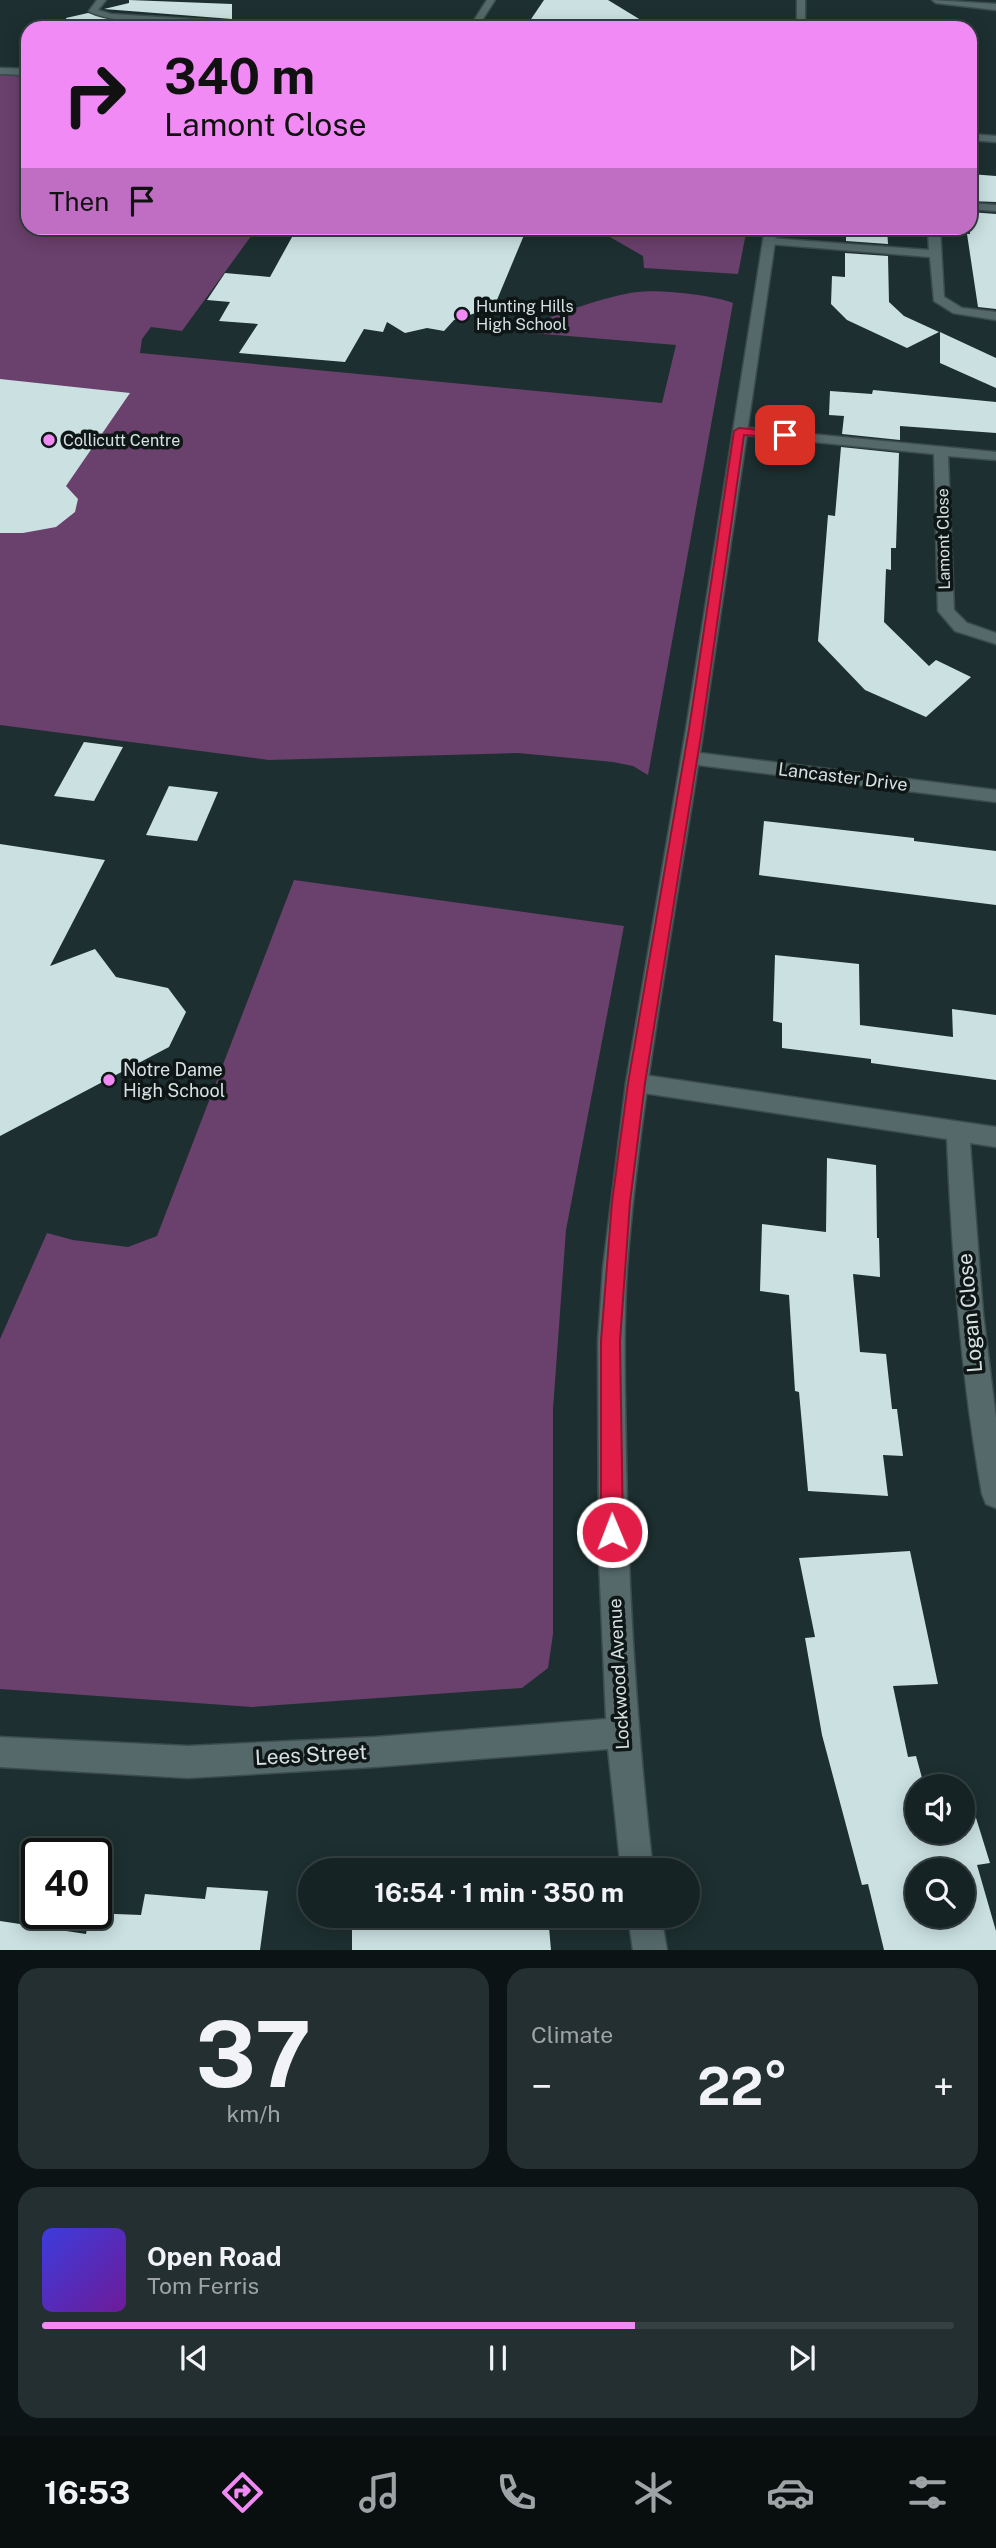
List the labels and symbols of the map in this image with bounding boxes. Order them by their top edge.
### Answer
place label: Hunting Hills High School [476,297,574,334]
marker: Hunting Hills High School [454,307,470,323]
pin [755,405,815,465]
place label: Collicutt Centre [63,431,180,450]
marker: Collicutt Centre [41,432,57,448]
street label: Lamont Close [933,488,954,590]
street label: Lancaster Drive [777,758,909,795]
place label: Notre Dame High School [123,1059,225,1101]
marker: Notre Dame High School [101,1072,117,1088]
street label: Logan Close [952,1252,987,1374]
position arrow [575,1495,649,1569]
street label: Lockwood Avenue [604,1598,633,1750]
street label: Lees Street [254,1739,368,1770]
speed limit sign: 40 [21,1838,112,1929]

